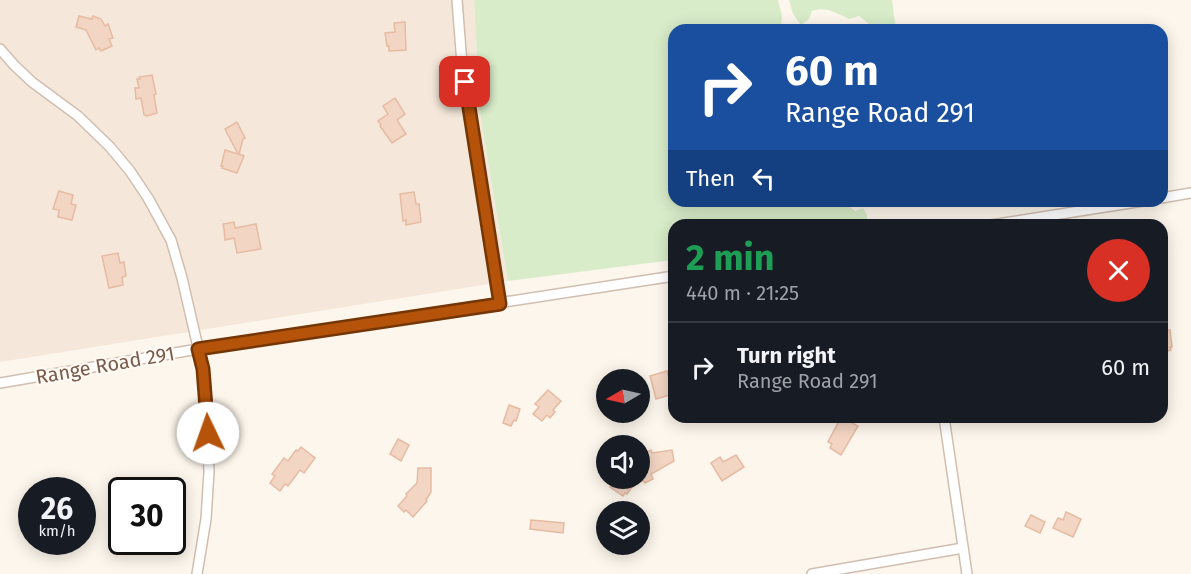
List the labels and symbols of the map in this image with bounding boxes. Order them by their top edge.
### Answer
pin [439,56,490,107]
street label: Range Road 291 [34,341,176,389]
north arrow [596,369,650,423]
position arrow [176,401,240,465]
speed limit sign: 30 [108,477,186,555]

